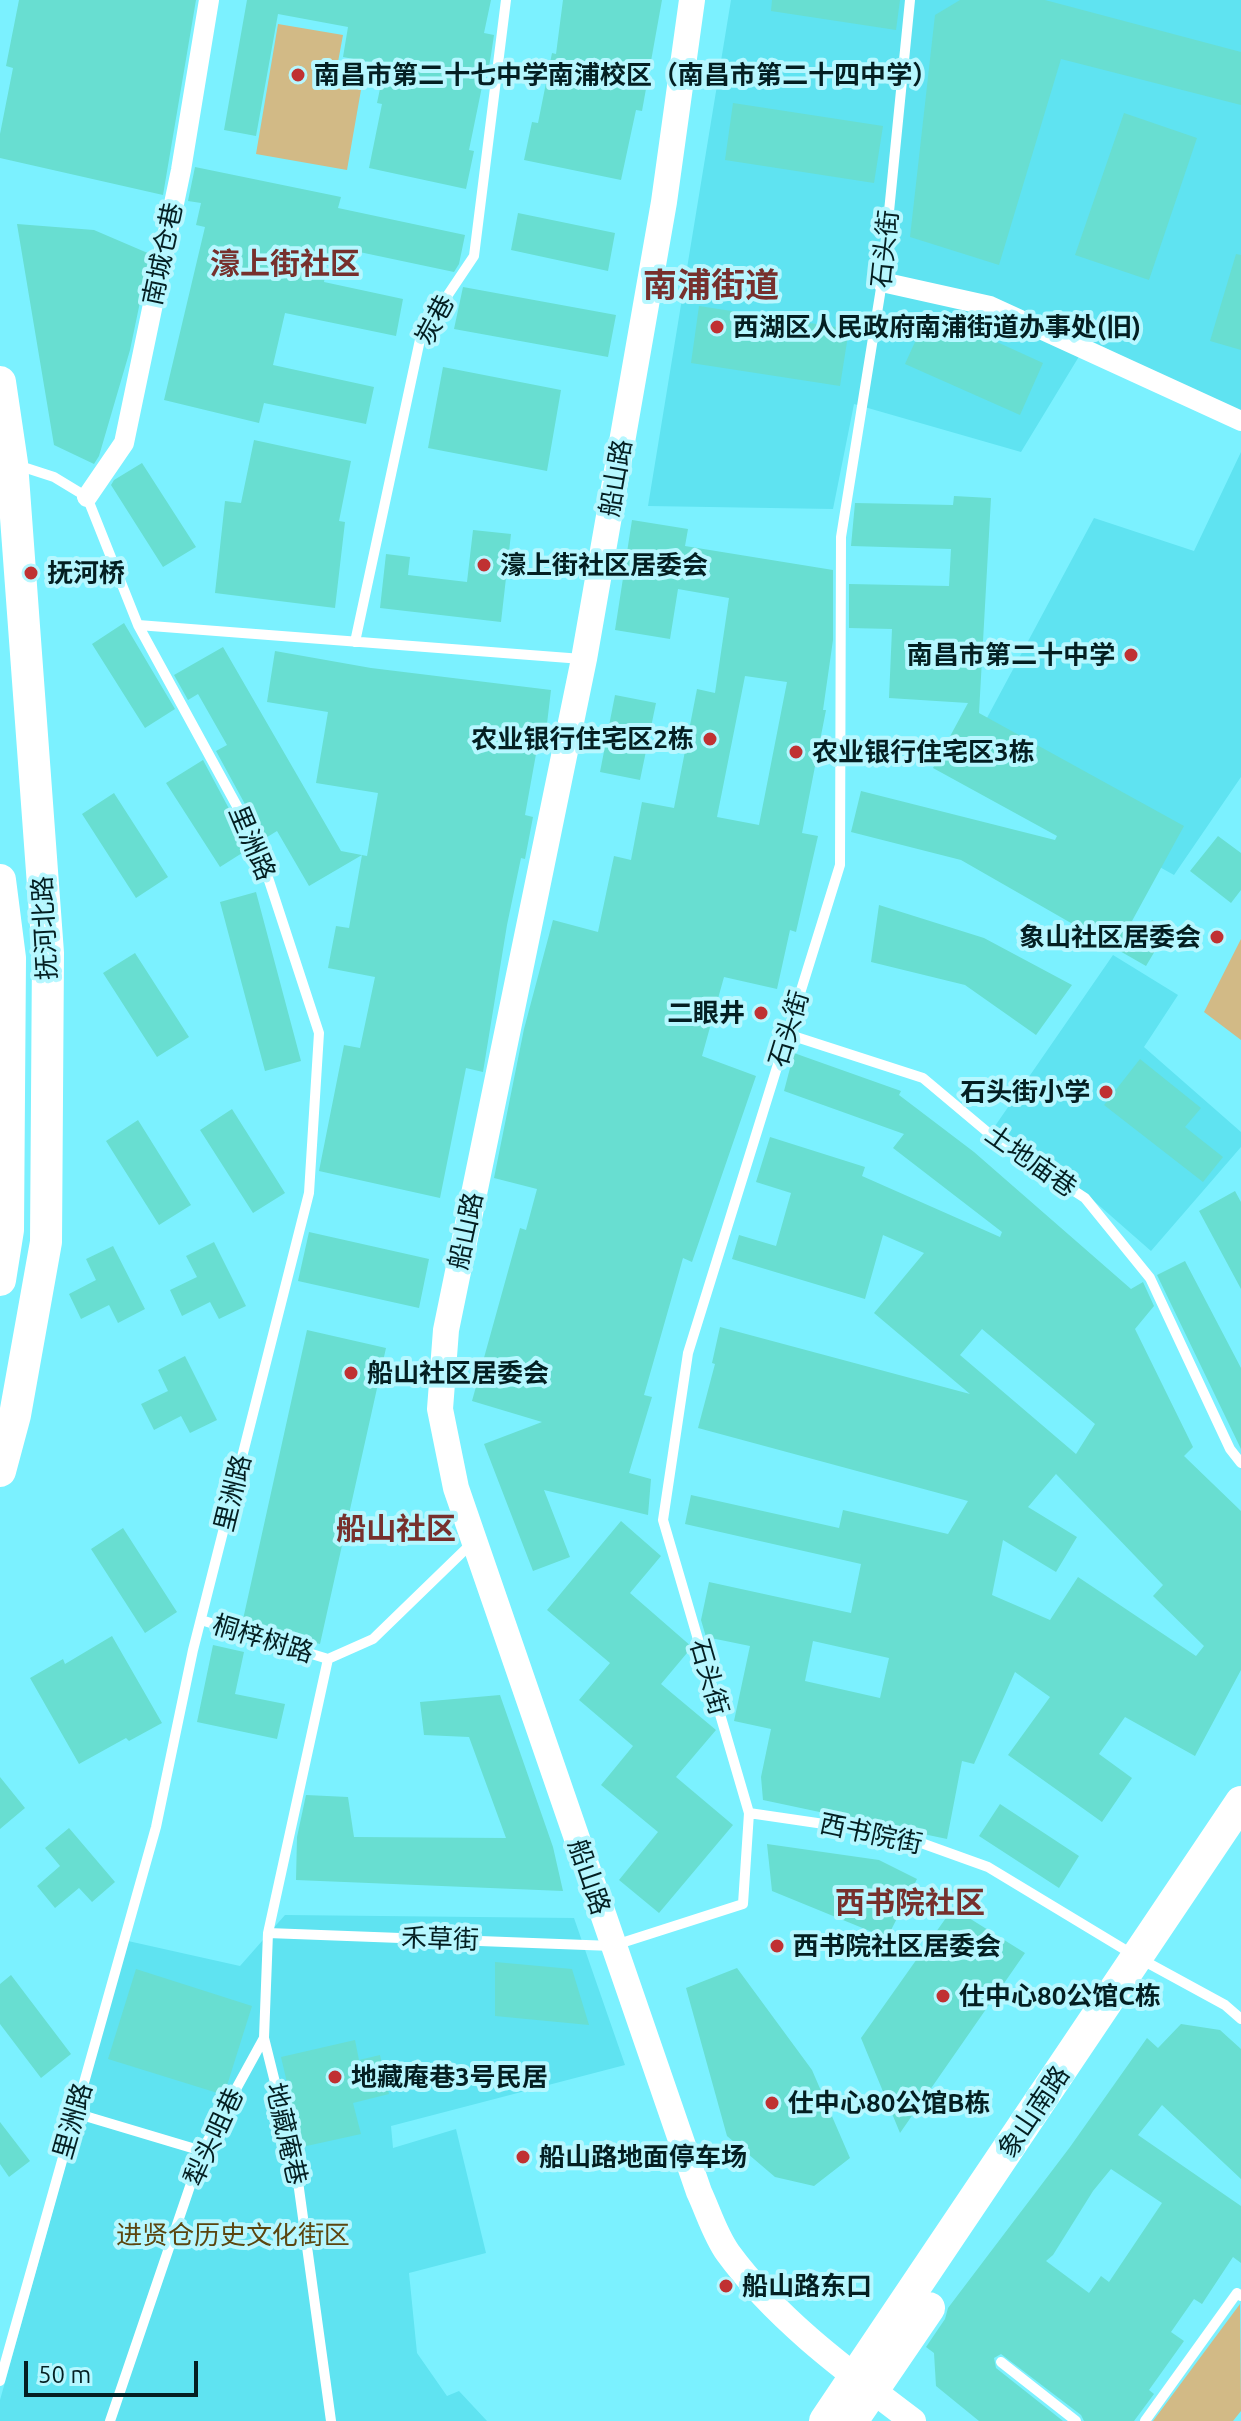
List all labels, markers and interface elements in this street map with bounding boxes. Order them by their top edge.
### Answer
place label: 南昌市第二十七中学南浦校区（南昌市第二十四中学） [314,59,938,91]
marker: 南昌市第二十七中学南浦校区（南昌市第二十四中学） [289,66,307,84]
street label: 南城仓巷 [137,200,189,308]
street label: 石头街 [865,209,905,289]
district label: 濠上街社区 [210,246,360,282]
district label: 南浦街道 [643,266,779,306]
street label: 炭巷 [409,290,461,350]
place label: 西湖区人民政府南浦街道办事处(旧) [733,311,1141,343]
marker: 西湖区人民政府南浦街道办事处(旧) [708,318,726,336]
street label: 船山路 [594,437,638,519]
place label: 濠上街社区居委会 [500,549,708,581]
marker: 濠上街社区居委会 [475,556,493,574]
place label: 抚河桥 [47,557,125,589]
marker: 抚河桥 [22,564,40,582]
place label: 南昌市第二十中学 [907,639,1115,671]
marker: 南昌市第二十中学 [1122,646,1140,664]
place label: 农业银行住宅区2栋 [471,723,694,755]
marker: 农业银行住宅区2栋 [701,730,719,748]
place label: 农业银行住宅区3栋 [812,736,1035,768]
marker: 农业银行住宅区3栋 [787,743,805,761]
street label: 里洲路 [222,801,282,885]
street label: 抚河北路 [27,875,63,981]
place label: 象山社区居委会 [1019,921,1201,953]
marker: 象山社区居委会 [1208,928,1226,946]
street label: 石头街 [763,987,815,1071]
place label: 二眼井 [667,997,745,1029]
marker: 二眼井 [752,1004,770,1022]
place label: 石头街小学 [960,1076,1090,1108]
marker: 石头街小学 [1097,1083,1115,1101]
street label: 土地庙巷 [979,1118,1083,1204]
street label: 船山路 [443,1190,489,1272]
place label: 船山社区居委会 [367,1357,549,1389]
marker: 船山社区居委会 [342,1364,360,1382]
street label: 里洲路 [208,1451,258,1535]
district label: 船山社区 [336,1511,456,1547]
street label: 桐梓树路 [209,1609,317,1669]
street label: 石头街 [683,1635,735,1719]
street label: 西书院街 [817,1808,925,1860]
street label: 船山路 [562,1835,616,1919]
district label: 西书院社区 [835,1885,985,1921]
street label: 禾草街 [400,1922,480,1956]
place label: 西书院社区居委会 [793,1930,1001,1962]
marker: 西书院社区居委会 [768,1937,786,1955]
place label: 仕中心80公馆C栋 [959,1980,1161,2012]
marker: 仕中心80公馆C栋 [934,1987,952,2005]
street label: 象山南路 [992,2060,1076,2164]
place label: 地藏庵巷3号民居 [351,2061,548,2093]
marker: 地藏庵巷3号民居 [326,2068,344,2086]
street label: 里洲路 [47,2079,99,2163]
street label: 地藏庵巷 [259,2080,313,2188]
street label: 犁头咀巷 [178,2083,250,2191]
place label: 仕中心80公馆B栋 [788,2087,991,2119]
marker: 仕中心80公馆B栋 [763,2094,781,2112]
place label: 船山路地面停车场 [539,2141,747,2173]
marker: 船山路地面停车场 [514,2148,532,2166]
park label: 进贤仓历史文化街区 [116,2219,350,2251]
place label: 船山路东口 [742,2270,872,2302]
marker: 船山路东口 [717,2277,735,2295]
scale bar [28,2345,202,2395]
text: 50 m [38,2361,91,2388]

